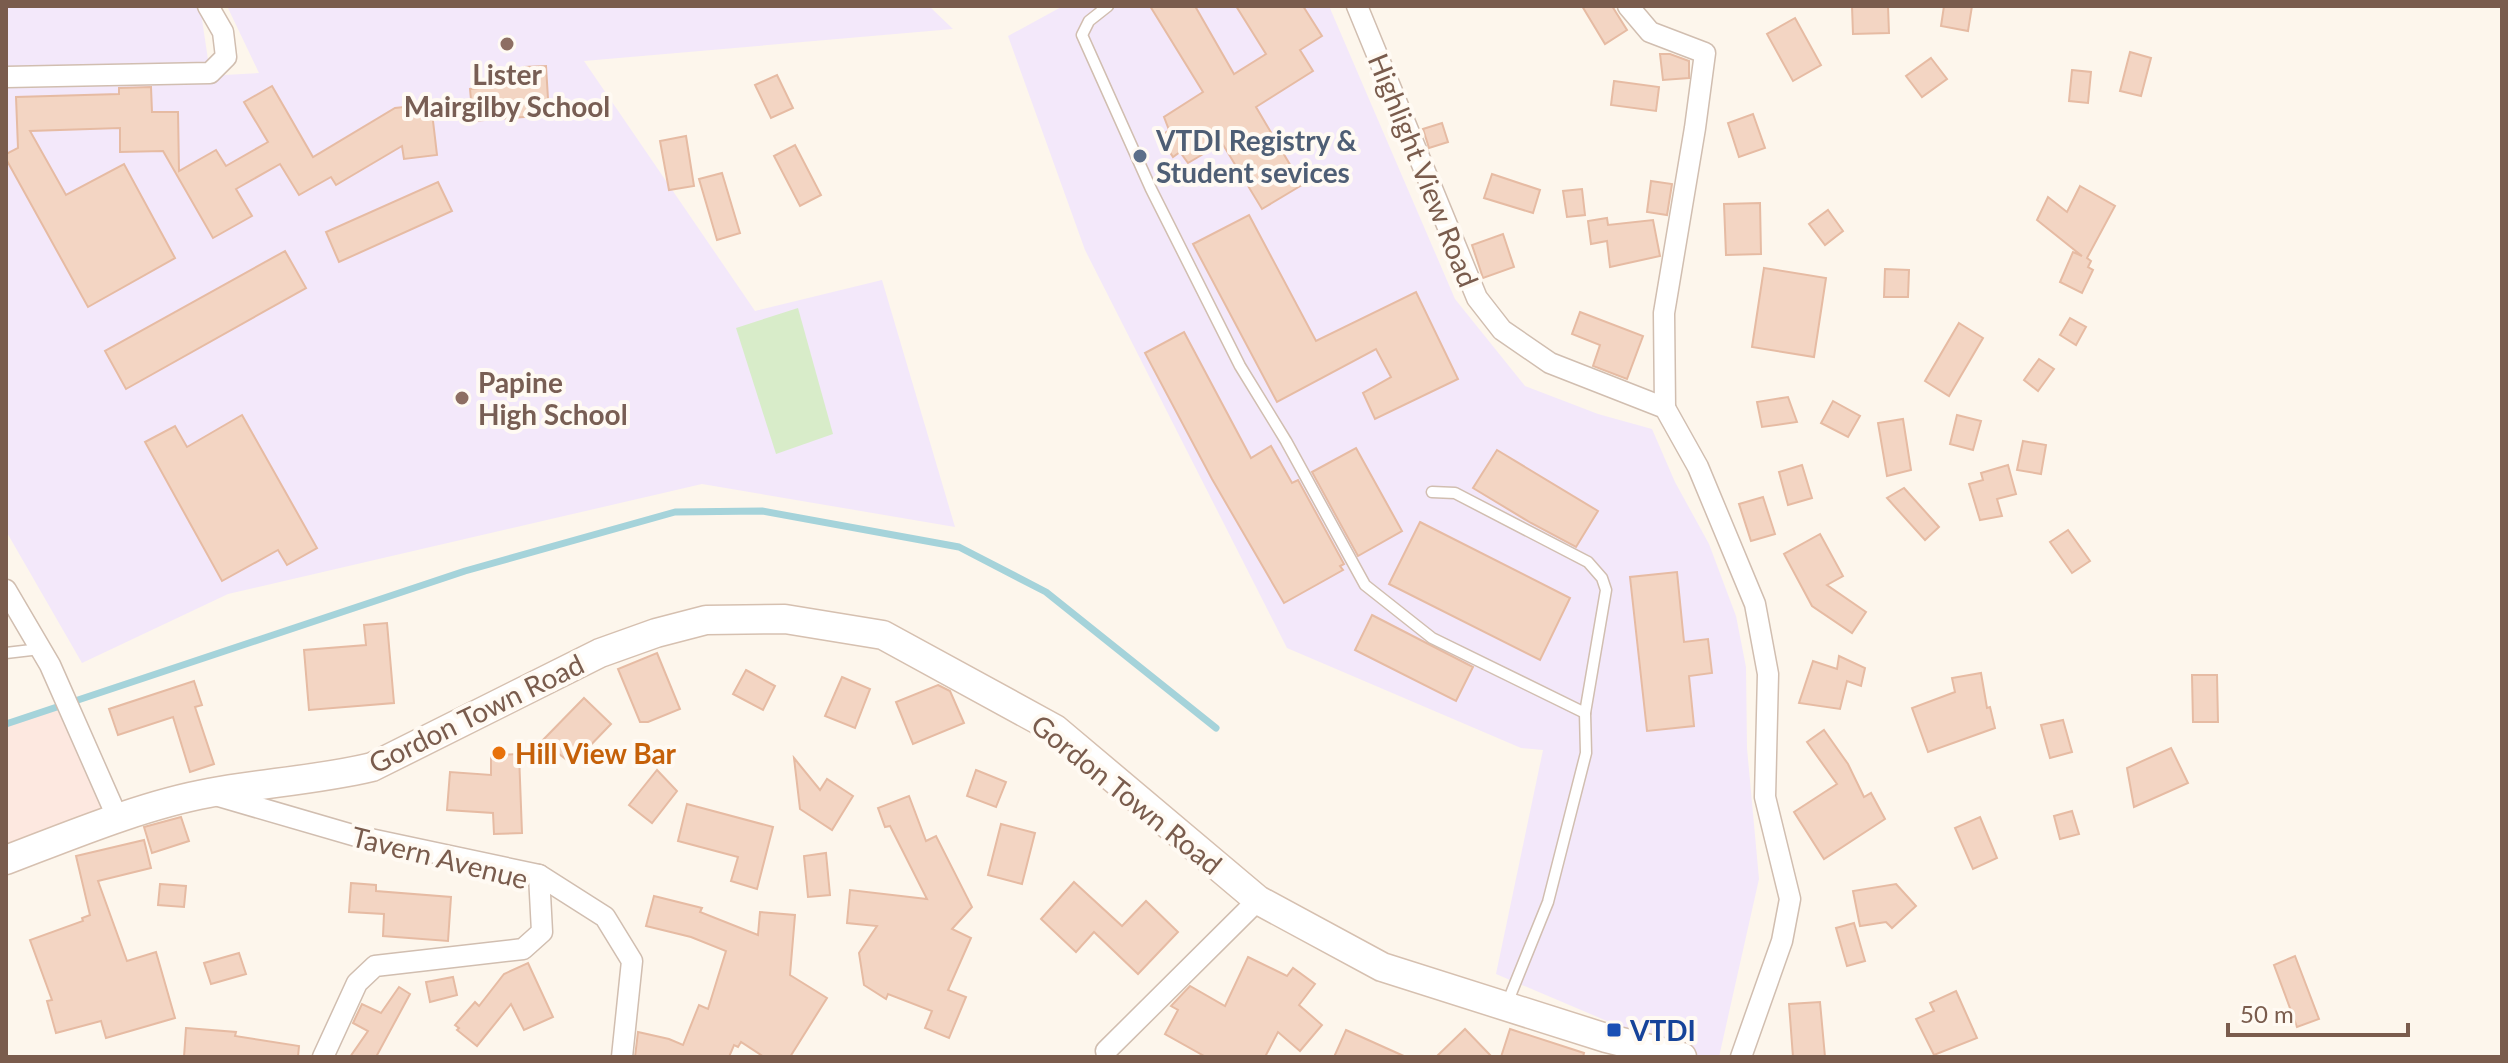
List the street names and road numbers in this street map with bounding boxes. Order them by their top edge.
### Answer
street label: Highlight View Road [1362,48,1486,292]
street label: Gordon Town Road [363,646,589,780]
street label: Gordon Town Road [1025,707,1229,881]
street label: Tavern Avenue [348,819,532,895]

